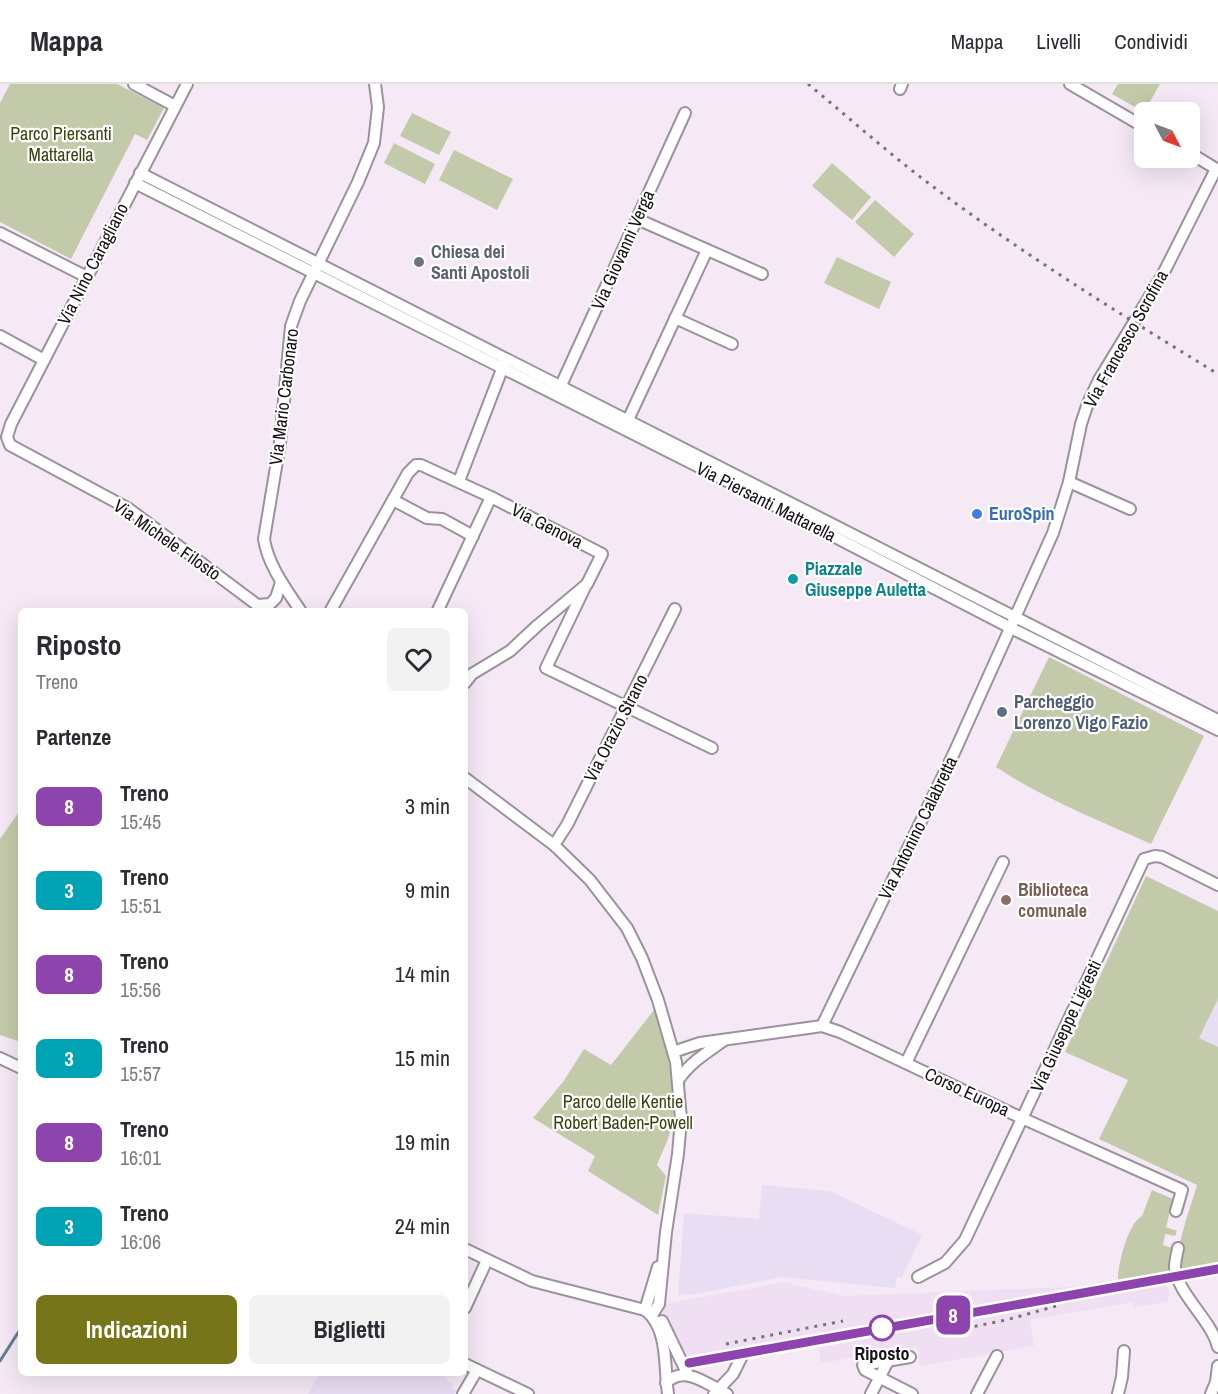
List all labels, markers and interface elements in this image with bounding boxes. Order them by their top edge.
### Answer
text: Mappa [30,22,103,60]
text: Mappa [951,27,1003,56]
text: Livelli [1036,27,1081,56]
text: Condividi [1114,27,1188,56]
north arrow [1134,102,1200,168]
map controls [1134,102,1200,168]
park label: Parco Piersanti Mattarella [10,121,112,167]
street label: Via Giovanni Verga [585,186,660,314]
street label: Via Nino Caragliano [51,199,134,329]
place label: Chiesa dei Santi Apostoli [431,239,530,285]
marker: Chiesa dei Santi Apostoli [412,255,426,269]
street label: Via Francesco Scrofina [1077,265,1174,412]
street label: Via Mario Carbonaro [263,327,304,467]
street label: Via Piersanti Mattarella [692,455,841,548]
street label: Via Michele Filosto [108,493,226,586]
street label: Via Genova [507,497,588,554]
place label: EuroSpin [989,501,1055,526]
marker: EuroSpin [970,507,984,521]
place label: Piazzale Giuseppe Auletta [805,556,927,602]
marker: Piazzale Giuseppe Auletta [786,572,800,586]
text: Riposto [36,626,121,664]
button: heart [387,628,450,691]
text: Treno [36,668,78,695]
street label: Via Orazio Strano [578,670,653,786]
place label: Parcheggio Lorenzo Vigo Fazio [1014,689,1148,735]
marker: Parcheggio Lorenzo Vigo Fazio [995,705,1009,719]
text: Partenze [36,722,111,752]
street label: Via Antonino Calabretta [872,752,963,904]
text: Treno [120,778,169,808]
text: 3 min [405,791,450,821]
text: 8 [64,792,74,821]
text: 15:45 [120,808,161,835]
text: Treno [120,862,169,892]
text: 9 min [405,875,450,905]
text: 3 [64,876,74,905]
place label: Biblioteca comunale [1018,877,1089,923]
text: 15:51 [120,892,161,919]
marker: Biblioteca comunale [999,893,1013,907]
text: Treno [120,946,169,976]
street label: Via Giuseppe Ligresti [1024,956,1107,1096]
text: 14 min [395,959,450,989]
text: 8 [64,960,74,989]
text: 15:56 [120,976,161,1003]
text: Treno [120,1030,169,1060]
text: 15 min [395,1043,450,1073]
text: 3 [64,1044,74,1073]
text: 15:57 [120,1060,161,1087]
street label: Corso Europa [921,1061,1014,1122]
park label: Parco delle Kentie Robert Baden-Powell [553,1089,693,1135]
text: Treno [120,1114,169,1144]
text: 19 min [395,1127,450,1157]
text: 8 [64,1128,74,1157]
text: 16:01 [120,1144,161,1171]
text: Treno [120,1198,169,1228]
text: 24 min [395,1211,450,1241]
text: 3 [64,1212,74,1241]
text: 16:06 [120,1228,161,1255]
button: Indicazioni [36,1295,237,1364]
button: Biglietti [249,1295,450,1364]
line badge: 8 [934,1296,972,1334]
text: 8 [948,1301,958,1330]
marker: Riposto [869,1315,895,1341]
place label: Riposto [855,1341,909,1366]

